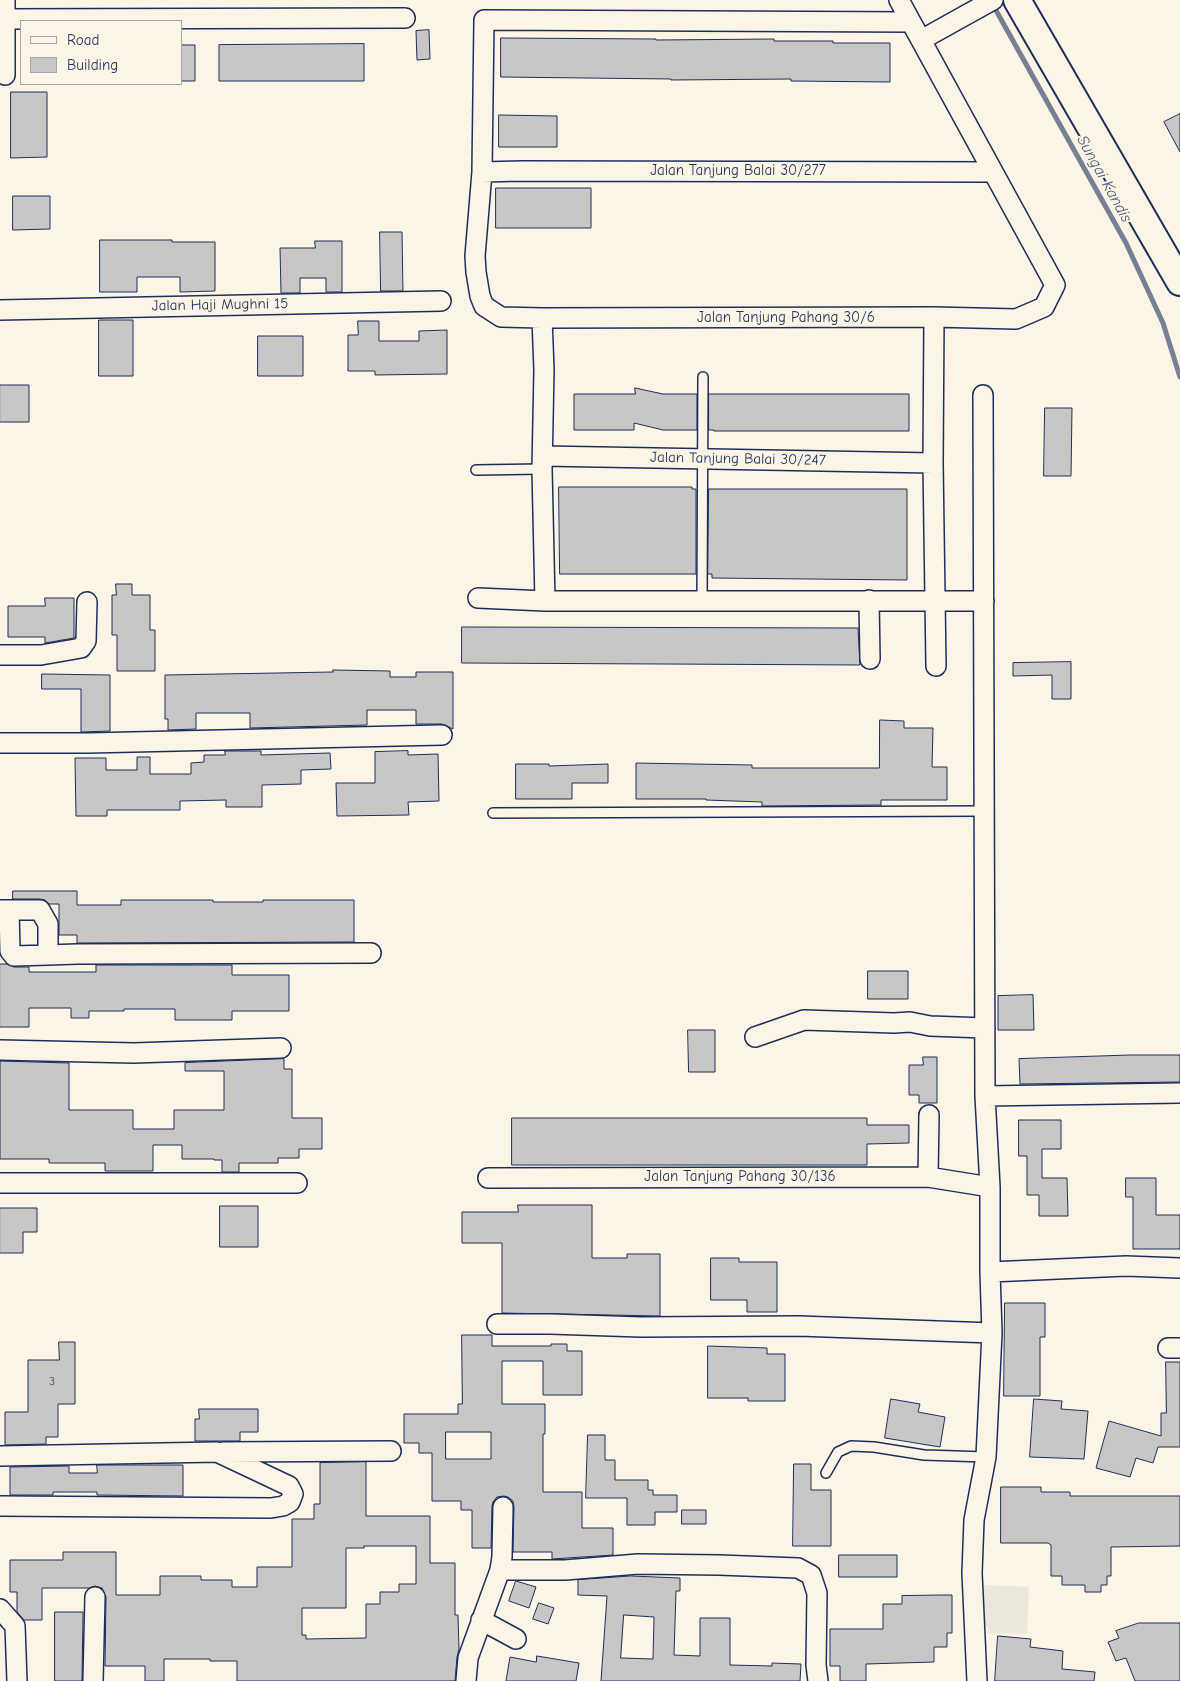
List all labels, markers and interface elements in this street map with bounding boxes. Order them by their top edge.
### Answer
legend [20,20,182,85]
text: Road [67,31,99,49]
text: Building [67,56,118,74]
water label: Sungai Kandis [1072,132,1136,226]
street label: Jalan Tanjung Balai 30/277 [650,162,826,180]
street label: Jalan Haji Mughni 15 [152,295,288,315]
street label: Jalan Tanjung Pahang 30/6 [697,309,875,327]
street label: Jalan Tanjung Balai 30/247 [650,448,826,470]
street label: Jalan Tanjung Pahang 30/136 [644,1168,836,1186]
house number: 3 [49,1375,55,1389]

